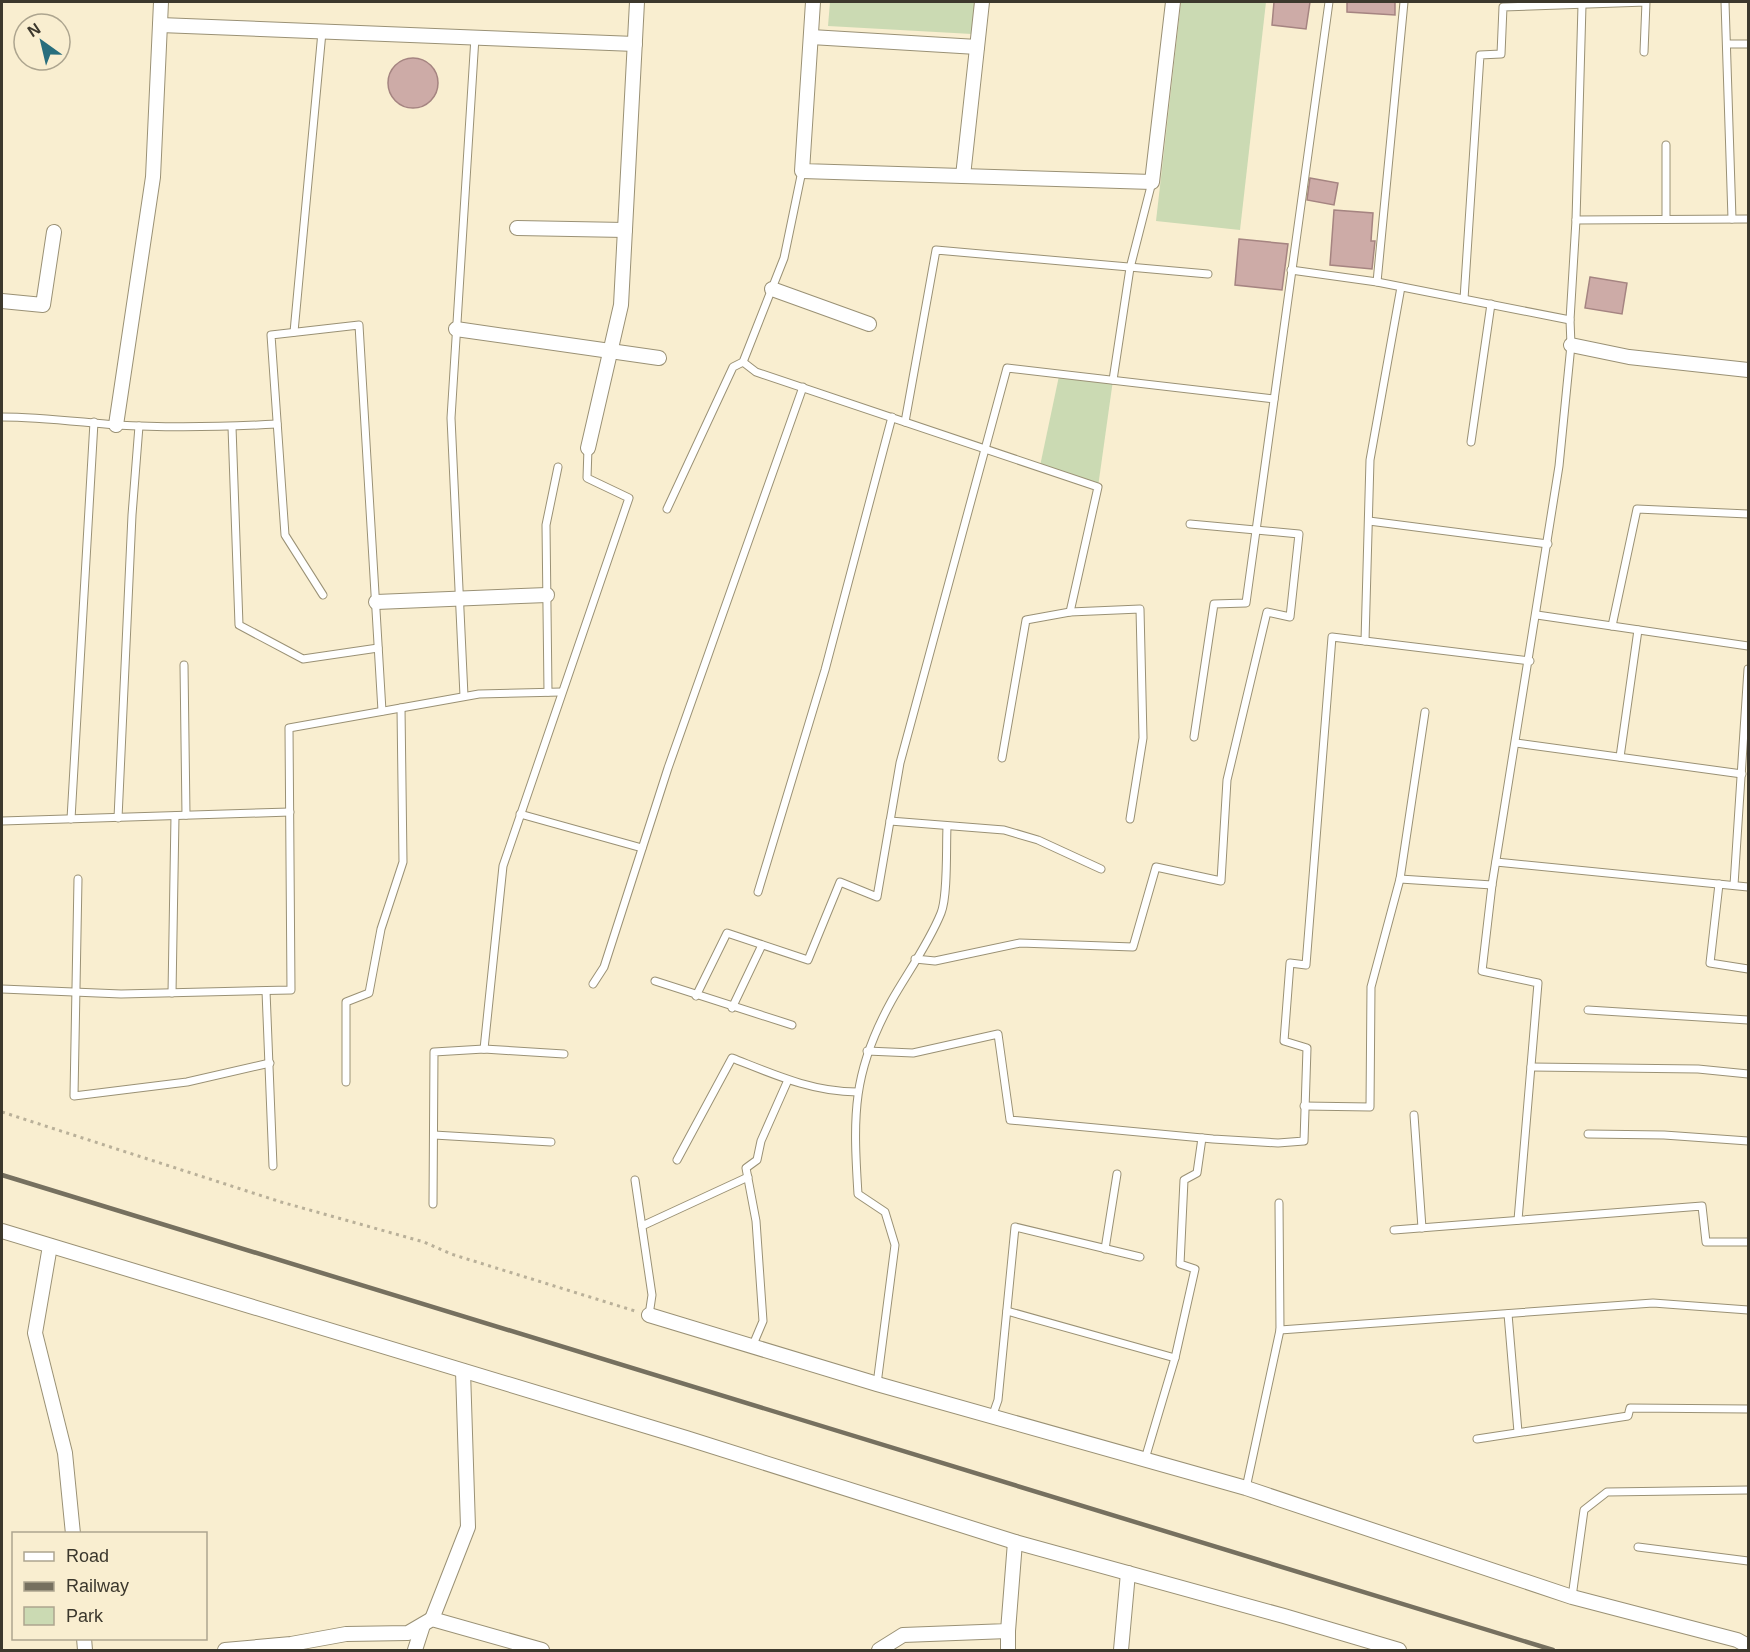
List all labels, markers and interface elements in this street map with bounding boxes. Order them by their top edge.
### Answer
north arrow [12,12,72,72]
text: N [24,20,43,40]
legend [12,1532,207,1640]
text: Road [66,1546,109,1566]
text: Railway [66,1576,129,1596]
text: Park [66,1606,104,1626]

